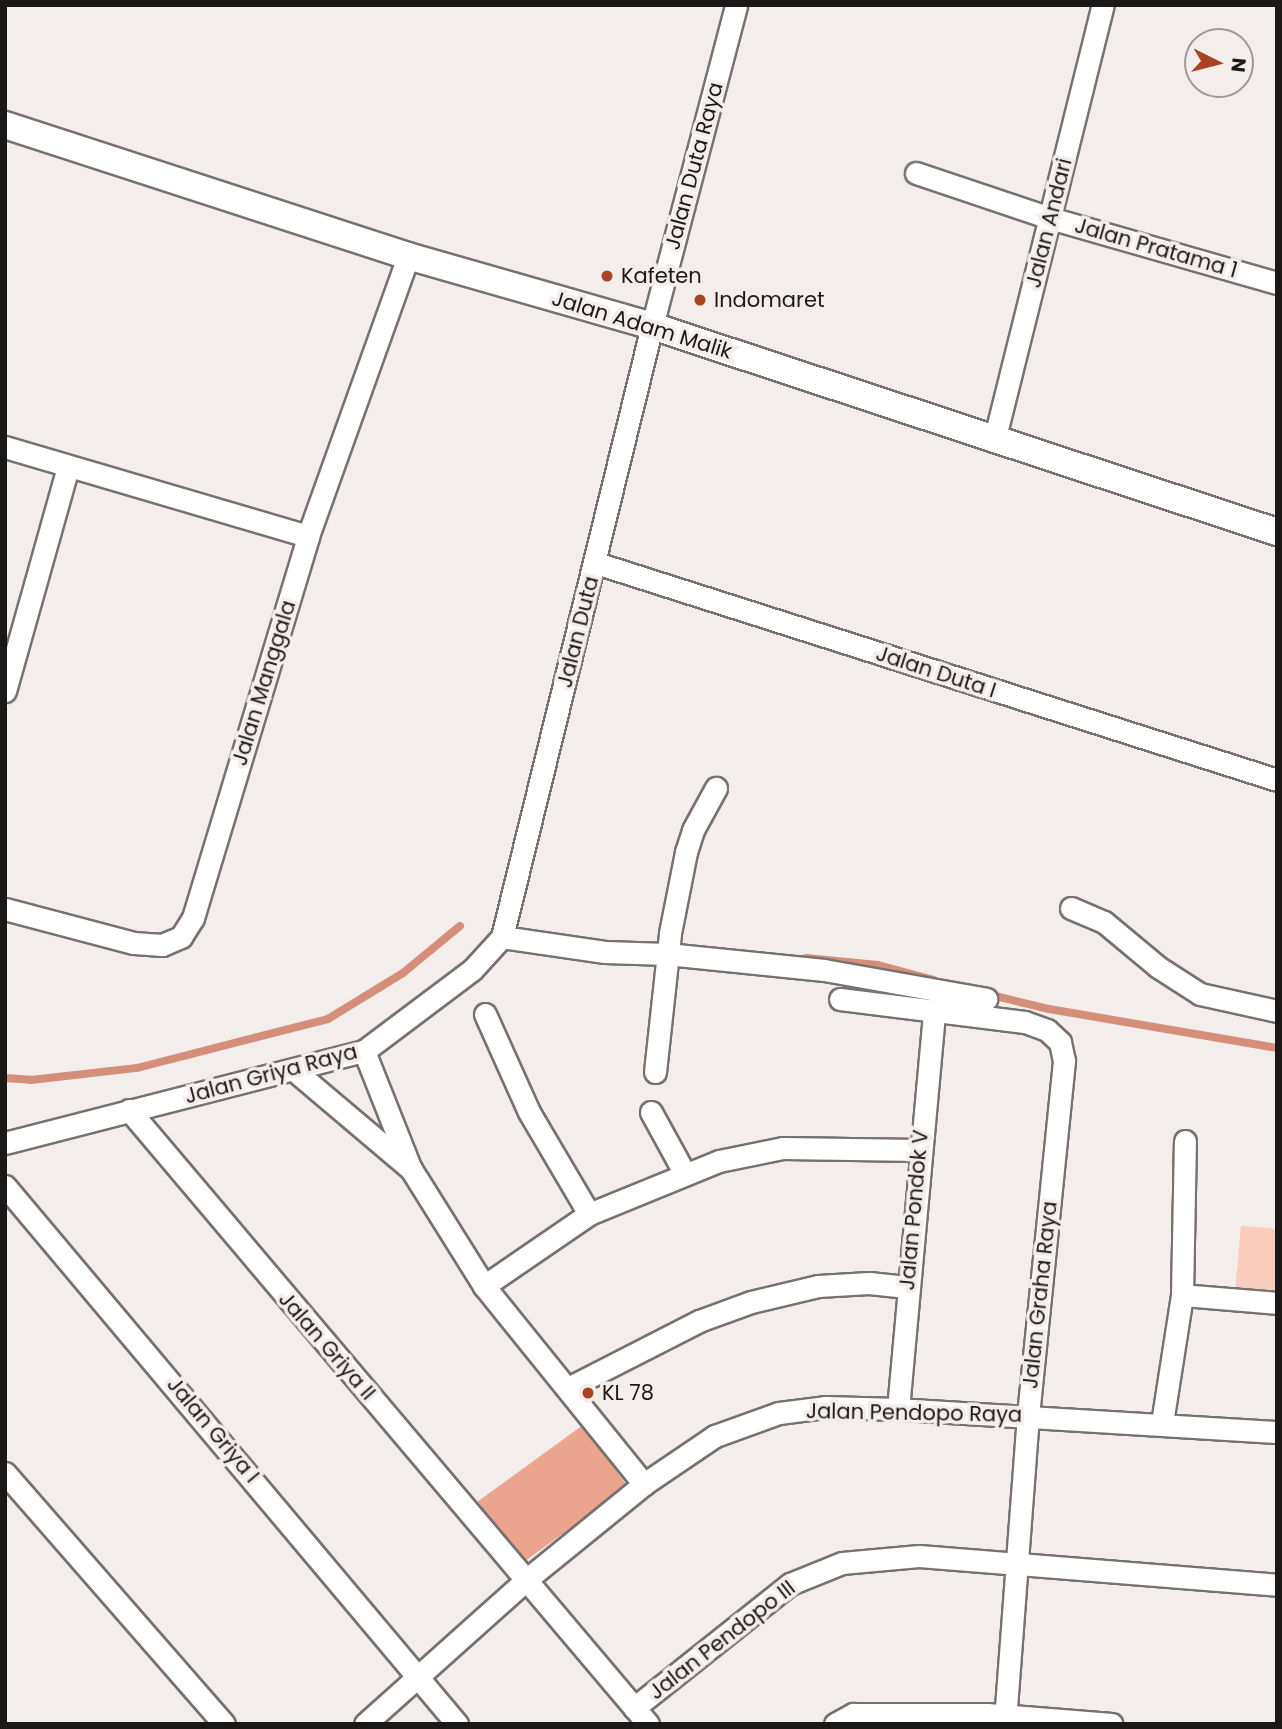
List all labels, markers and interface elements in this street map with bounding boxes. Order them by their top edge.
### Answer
north arrow [1184,28,1254,98]
text: N [1224,57,1253,74]
street label: Jalan Duta Raya [660,79,728,253]
street label: Jalan Andari [1021,156,1077,290]
street label: Jalan Pratama 1 [1072,213,1240,283]
place label: Kafeten [621,263,702,289]
marker: Kafeten [599,268,615,284]
street label: Jalan Adam Malik [549,286,735,364]
place label: Indomaret [714,287,825,313]
marker: Indomaret [692,292,708,308]
street label: Jalan Duta [552,574,604,690]
street label: Jalan Manggala [227,597,301,769]
street label: Jalan Duta I [873,641,999,703]
street label: Jalan Griya Raya [182,1039,360,1109]
street label: Jalan Pondok V [894,1129,934,1291]
street label: Jalan Graha Raya [1018,1200,1062,1390]
street label: Jalan Griya II [273,1287,381,1405]
street label: Jalan Griya I [162,1372,264,1488]
place label: KL 78 [602,1380,654,1406]
marker: KL 78 [580,1385,596,1401]
street label: Jalan Pendopo Raya [806,1399,1022,1427]
street label: Jalan Pendopo III [644,1575,800,1705]

